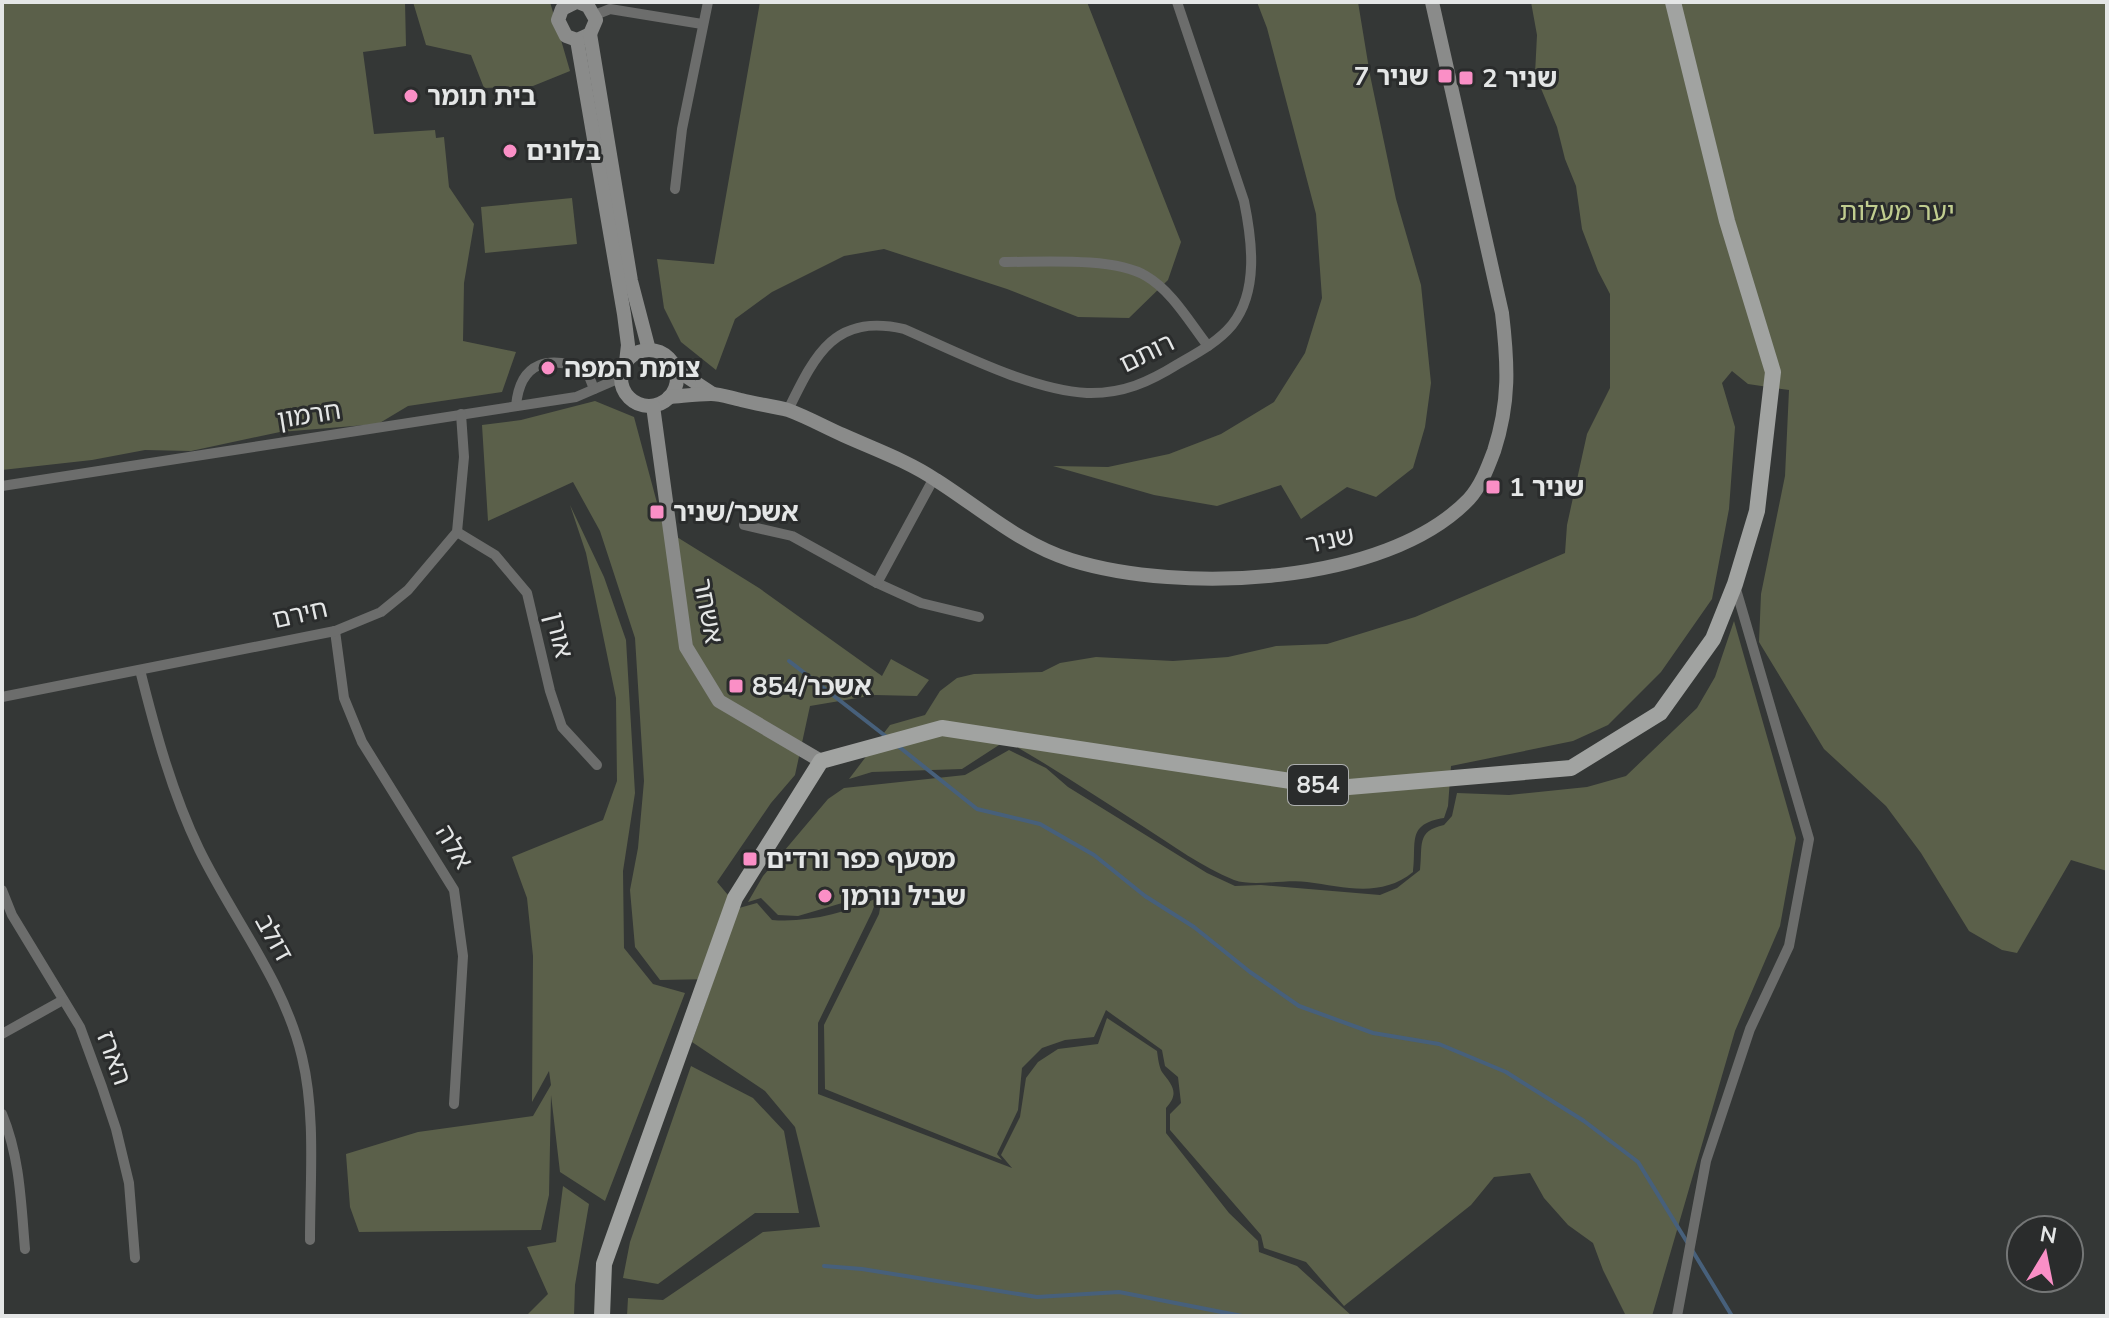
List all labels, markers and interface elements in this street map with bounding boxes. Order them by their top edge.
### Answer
place label: שניר 7 [1354,59,1429,94]
place label: שניר 2 [1482,61,1557,96]
marker: שניר 7 [1436,67,1454,85]
marker: שניר 2 [1457,69,1475,87]
place label: בית תומר [427,79,536,114]
marker: בית תומר [402,87,420,105]
place label: בלונים [526,134,601,169]
marker: בלונים [501,142,519,160]
park label: יער מעלות [1839,194,1955,229]
street label: רותם [1114,325,1180,381]
place label: צומת המפה [564,351,700,386]
marker: צומת המפה [539,359,557,377]
street label: חרמון [275,393,343,437]
place label: שניר 1 [1509,470,1584,505]
marker: שניר 1 [1484,478,1502,496]
place label: אשכר/שניר [673,495,798,530]
marker: אשכר/שניר [648,503,666,521]
street label: שניר [1302,518,1358,562]
street label: אשחר [685,575,731,647]
street label: חירם [269,591,331,637]
street label: אורן [536,608,582,662]
place label: אשכר/854 [752,669,872,704]
marker: אשכר/854 [727,677,745,695]
road number: 854 [1288,765,1348,805]
street label: אלה [427,818,481,876]
place label: מסעף כפר ורדים [766,842,956,877]
marker: מסעף כפר ורדים [741,850,759,868]
place label: שביל נורמן [841,879,966,914]
marker: שביל נורמן [816,887,834,905]
street label: דולב [247,908,301,968]
street label: הארז [88,1026,140,1090]
north arrow [2005,1214,2085,1294]
text: N [2038,1219,2059,1251]

